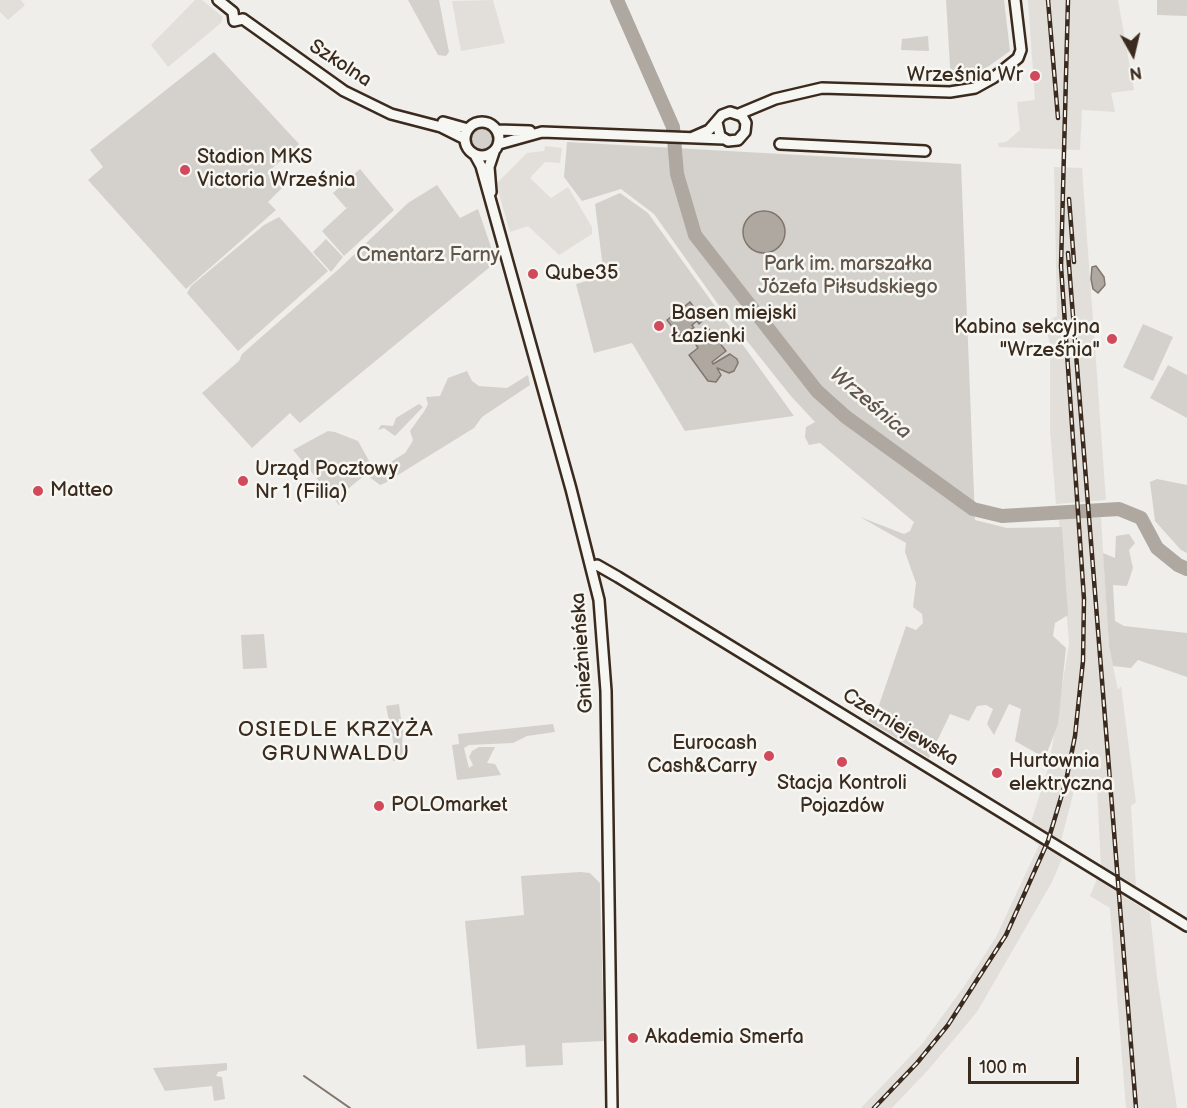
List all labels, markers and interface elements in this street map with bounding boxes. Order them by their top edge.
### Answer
north arrow [1103,24,1163,84]
street label: Szkolna [304,35,376,93]
text: N [1128,62,1143,83]
place label: Września Wr [907,64,1023,88]
marker: Września Wr [1028,69,1042,83]
place label: Stadion MKS Victoria Września [197,146,356,193]
marker: Stadion MKS Victoria Września [178,163,192,177]
park label: Cmentarz Farny [356,244,500,268]
park label: Park im. marszałka Józefa Piłsudskiego [758,253,938,300]
place label: Qube35 [545,262,619,286]
marker: Qube35 [526,267,540,281]
place label: Basen miejski Łazienki [671,302,797,349]
place label: Kabina sekcyjna "Września" [954,316,1100,363]
marker: Basen miejski Łazienki [652,319,666,333]
marker: Kabina sekcyjna "Września" [1105,332,1119,346]
water label: Wrześnica [824,363,916,445]
place label: Urząd Pocztowy Nr 1 (Filia) [255,458,398,505]
marker: Urząd Pocztowy Nr 1 (Filia) [236,474,250,488]
place label: Matteo [50,479,113,503]
marker: Matteo [31,484,45,498]
street label: Gnieźnieńska [567,592,599,714]
street label: Czerniejewska [838,684,962,772]
district label: OSIEDLE KRZYŻA GRUNWALDU [238,718,434,768]
place label: Eurocash Cash&Carry [647,732,757,779]
marker: Eurocash Cash&Carry [762,749,776,763]
place label: Hurtownia elektryczna [1009,750,1113,797]
marker: Stacja Kontroli Pojazdów [835,755,849,769]
marker: Hurtownia elektryczna [990,766,1004,780]
place label: Stacja Kontroli Pojazdów [777,772,907,819]
place label: POLOmarket [391,794,508,818]
marker: POLOmarket [372,799,386,813]
place label: Akademia Smerfa [645,1026,804,1050]
marker: Akademia Smerfa [626,1031,640,1045]
scale bar [971,1045,1082,1083]
text: 100 m [979,1057,1027,1078]

